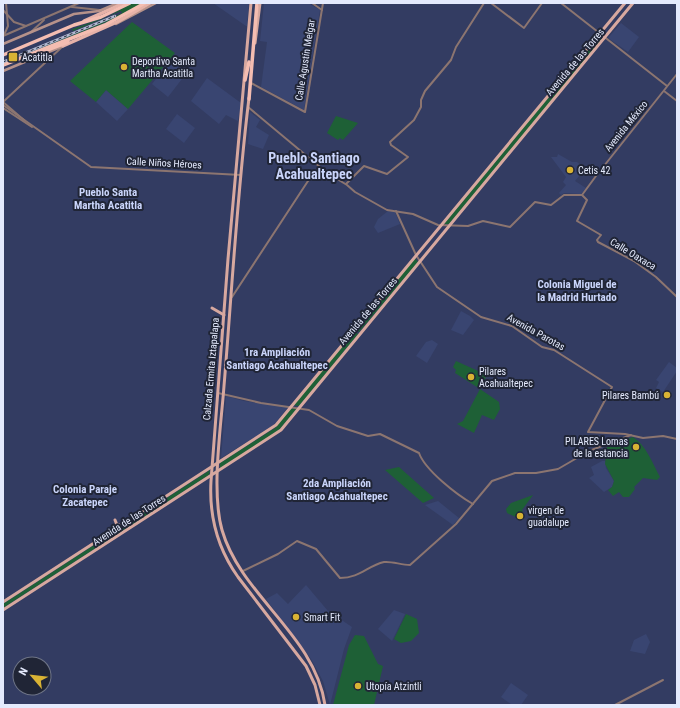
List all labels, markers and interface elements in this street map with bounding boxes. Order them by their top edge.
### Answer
street label: Calle Agustín Melgar [293,19,317,101]
street label: Avenida de las Torres [544,26,607,98]
marker: Acatitla [7,51,19,63]
place label: Acatitla [22,52,53,63]
place label: Deportivo Santa Martha Acatitla [132,56,195,79]
marker: Deportivo Santa Martha Acatitla [119,62,129,72]
street label: Avenida México [602,98,650,154]
district label: Pueblo Santiago Acahualtepec [268,150,360,182]
street label: Calle Niños Héroes [126,156,202,170]
marker: Cetis 42 [565,165,575,175]
place label: Cetis 42 [578,165,610,176]
district label: Pueblo Santa Martha Acatitla [74,186,142,212]
street label: Calle Oaxaca [608,236,658,272]
street label: Avenida de las Torres [337,275,400,347]
district label: Colonia Miguel de la Madrid Hurtado [537,278,617,304]
street label: Avenida Parotas [505,312,567,353]
street label: Calzada Ermita Iztapalapa [201,317,221,421]
district label: 1ra Ampliación Santiago Acahualtepec [226,346,328,372]
place label: Pilares Acahualtepec [479,366,533,389]
marker: Pilares Acahualtepec [466,372,476,382]
place label: Pilares Bambú [602,390,659,401]
marker: Pilares Bambú [662,390,672,400]
place label: PILARES Lomas de la estancia [565,436,628,459]
marker: PILARES Lomas de la estancia [631,442,641,452]
district label: 2da Ampliación Santiago Acahualtepec [286,477,388,503]
district label: Colonia Paraje Zacatepec [53,483,117,509]
street label: Avenida de las Torres [91,492,168,548]
place label: virgen de guadalupe [528,505,569,528]
marker: virgen de guadalupe [515,511,525,521]
marker: Smart Fit [291,612,301,622]
place label: Smart Fit [304,612,340,623]
north arrow [12,656,52,696]
text: N [16,665,31,678]
marker: Utopía Atzintli [353,681,363,691]
place label: Utopía Atzintli [366,681,422,692]

